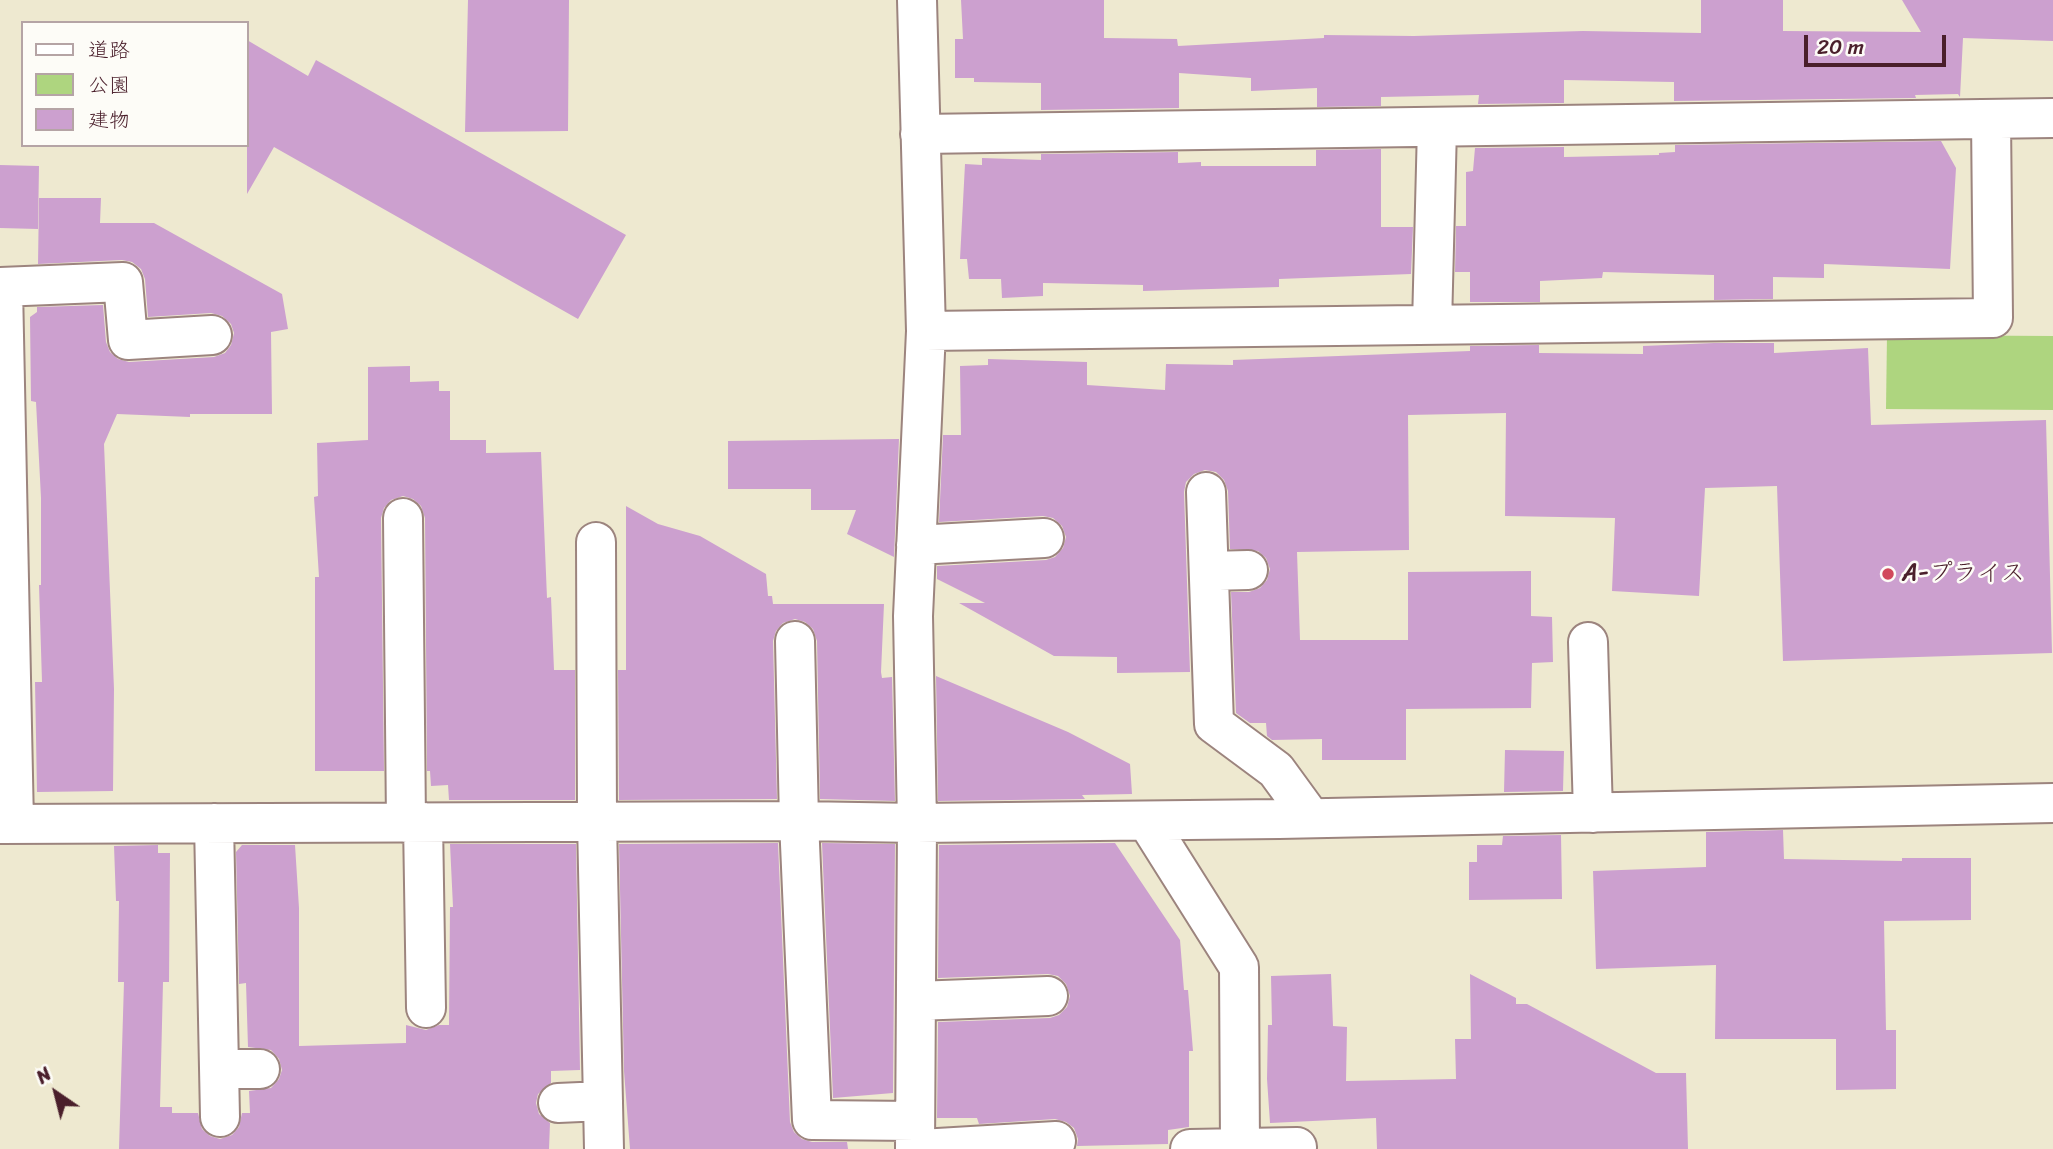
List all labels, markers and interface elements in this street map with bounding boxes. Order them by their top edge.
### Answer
legend [21,21,248,147]
scale bar [1808,21,1950,65]
text: 20 m [1817,28,1864,66]
text: 道路 [88,31,130,69]
text: 公園 [88,66,130,104]
text: 建物 [88,101,130,139]
place label: A-プライス [1902,560,2025,588]
marker: A-プライス [1880,566,1896,582]
north arrow [21,1058,91,1128]
text: N [29,1058,59,1093]

